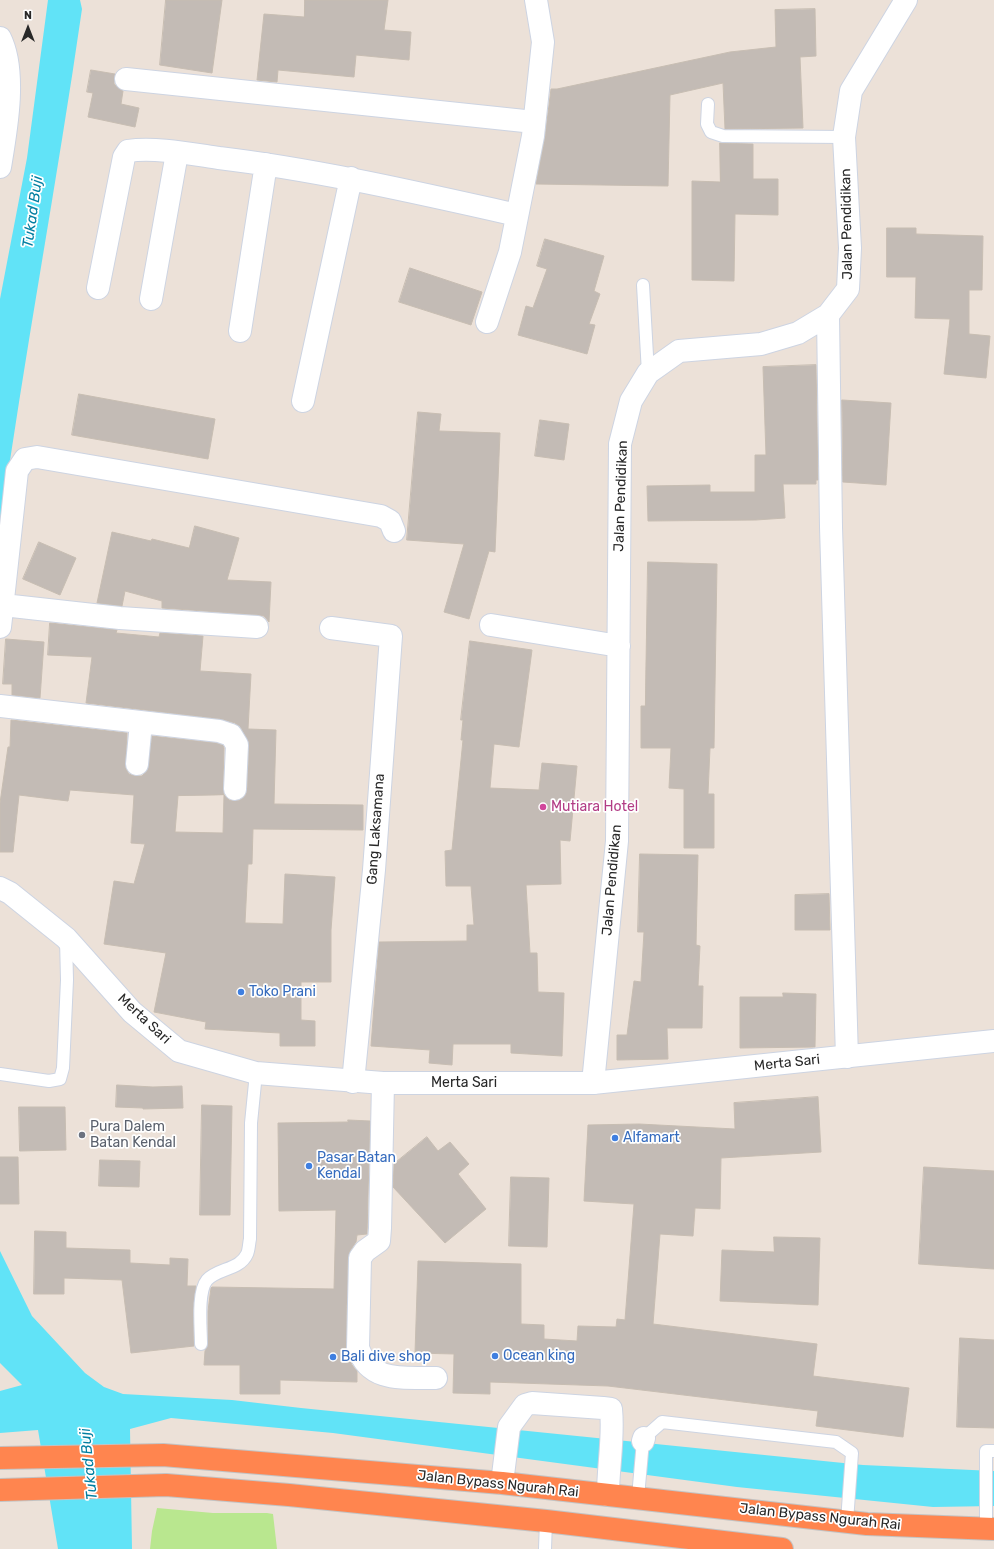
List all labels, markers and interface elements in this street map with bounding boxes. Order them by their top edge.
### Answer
north arrow [8,8,48,48]
text: N [24,9,32,22]
street label: Jalan Pendidikan [838,168,856,280]
water label: Tukad Buji [19,175,47,249]
street label: Jalan Pendidikan [611,440,631,552]
street label: Gang Laksamana [364,773,388,885]
place label: Mutiara Hotel [551,799,638,815]
marker: Mutiara Hotel [538,802,548,812]
street label: Jalan Pendidikan [599,824,625,936]
place label: Toko Prani [249,984,316,1000]
marker: Toko Prani [236,987,246,997]
street label: Merta Sari [114,990,174,1048]
street label: Merta Sari [753,1051,821,1075]
street label: Merta Sari [431,1075,497,1091]
place label: Pura Dalem Batan Kendal [90,1119,176,1152]
marker: Pura Dalem Batan Kendal [77,1130,87,1140]
place label: Alfamart [623,1130,680,1146]
marker: Alfamart [610,1133,620,1143]
place label: Pasar Batan Kendal [317,1150,396,1182]
marker: Pasar Batan Kendal [304,1161,314,1171]
place label: Ocean king [503,1348,575,1364]
place label: Bali dive shop [341,1349,431,1365]
marker: Ocean king [490,1351,500,1361]
marker: Bali dive shop [328,1352,338,1362]
water label: Tukad Buji [76,1427,102,1501]
street label: Jalan Bypass Ngurah Rai [416,1467,580,1501]
street label: Jalan Bypass Ngurah Rai [738,1500,902,1534]

